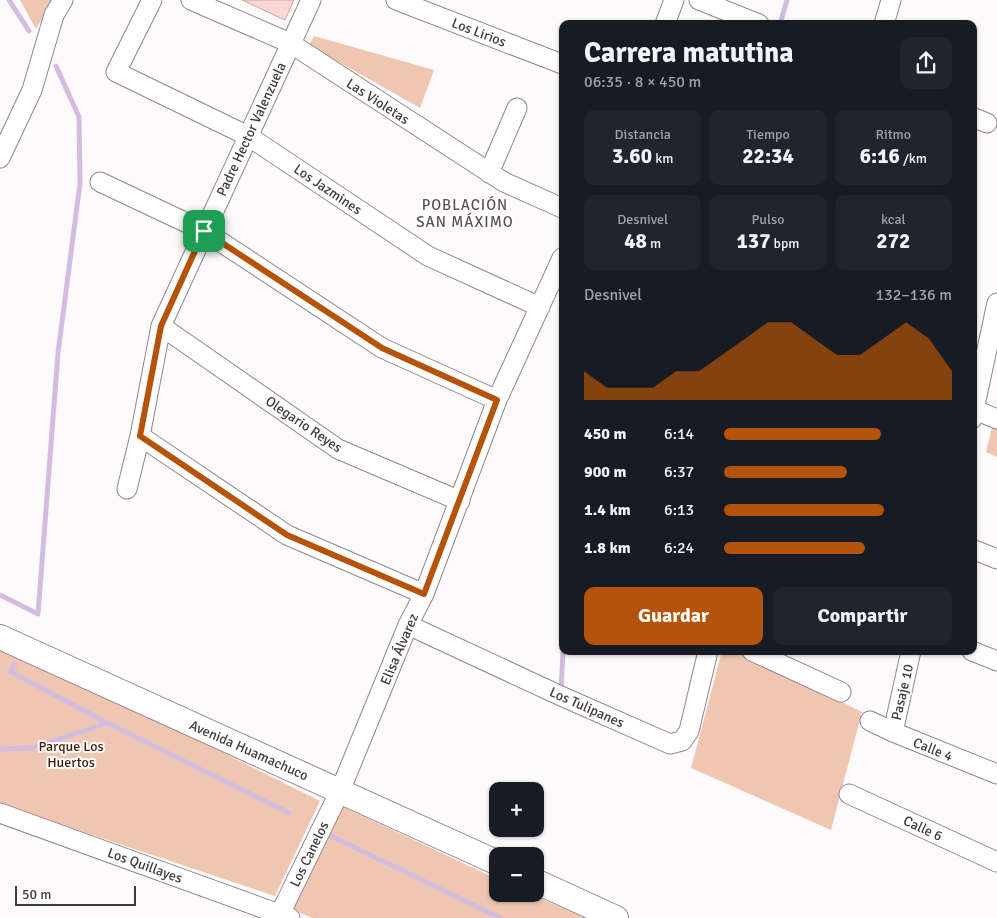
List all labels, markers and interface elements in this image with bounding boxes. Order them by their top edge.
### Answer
street label: Los Lirios [449,14,508,51]
text: Carrera matutina [584,36,794,70]
button: share [900,37,952,89]
street label: Padre Hector Valenzuela [213,60,290,199]
text: 06:35 · 8 × 450 m [584,72,701,92]
street label: Las Violetas [343,75,412,128]
text: Distancia [615,126,671,143]
text: Tiempo [746,126,790,143]
text: Ritmo [876,126,911,143]
text: 3.60 [612,143,652,169]
text: 22:34 [742,143,794,169]
text: 6:16 [860,143,900,169]
text: km [652,150,673,167]
text: /km [900,150,927,167]
street label: Los Jazmines [290,160,365,218]
district label: POBLACIÓN SAN MÁXIMO [416,195,514,231]
pin [183,210,225,252]
text: Desnivel [617,211,668,228]
text: Pulso [752,211,784,228]
text: kcal [881,211,906,228]
icon: arrive [190,217,218,245]
text: 48 [624,228,647,254]
text: 137 [736,228,770,254]
text: 272 [876,228,910,254]
text: m [647,235,661,252]
text: bpm [770,235,800,252]
text: Desnivel [584,285,642,305]
text: 132–136 m [875,285,952,305]
street label: Olegario Reyes [262,393,345,456]
text: 450 m [584,424,626,444]
text: 6:14 [664,424,694,444]
text: 900 m [584,462,626,482]
text: 6:37 [664,462,694,482]
text: 1.4 km [584,500,631,520]
text: 6:13 [664,500,694,520]
text: 1.8 km [584,538,631,558]
text: 6:24 [664,538,694,558]
button: Guardar [584,587,763,645]
button: Compartir [773,587,952,645]
street label: Elisa Álvarez [377,611,422,688]
street label: Pasaje 10 [888,662,917,722]
street label: Los Tulipanes [547,683,627,731]
street label: Avenida Huamachuco [187,717,311,784]
street label: Calle 4 [911,734,955,765]
park label: Parque Los Huertos [38,738,104,771]
map controls [489,782,544,902]
button: + [489,782,544,837]
street label: Calle 6 [901,812,945,845]
street label: Los Canelos [286,819,333,890]
street label: Los Quillayes [105,844,185,887]
button: − [489,847,544,902]
scale bar [15,883,136,906]
text: 50 m [22,886,51,903]

